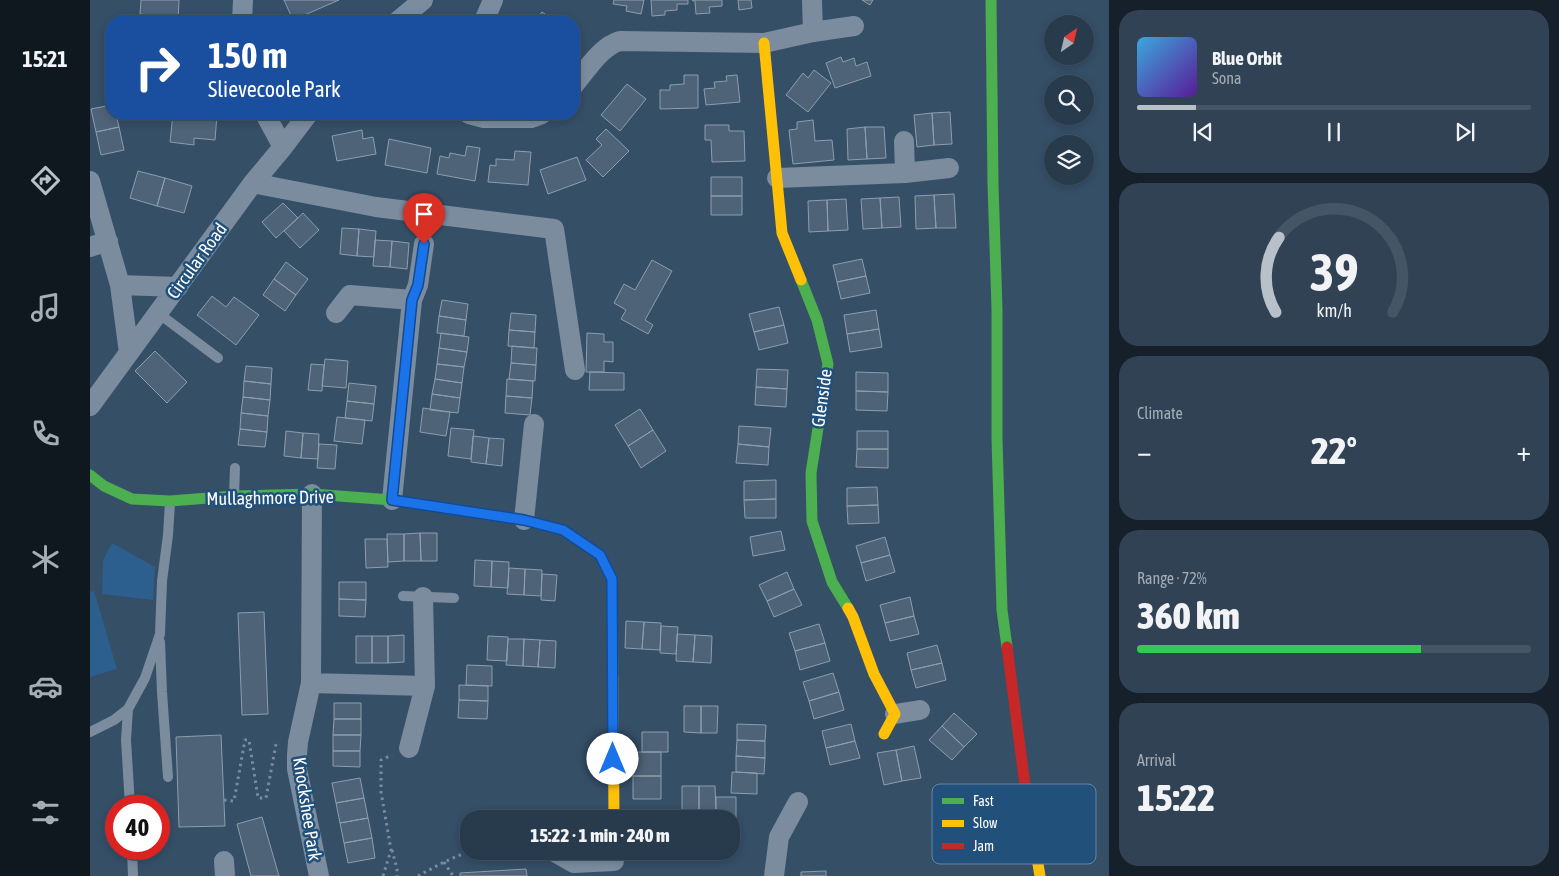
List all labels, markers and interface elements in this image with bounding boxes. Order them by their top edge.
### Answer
north arrow [1044,15,1094,65]
map controls [1044,15,1094,185]
icon: right [125,35,190,100]
text: 150 m [208,35,287,75]
text: 15:21 [22,46,68,72]
text: Blue Orbit [1212,47,1282,69]
text: Sona [1212,69,1241,87]
button: search [1044,75,1094,125]
text: Slievecoole Park [208,76,341,102]
icon: previous [1189,118,1217,146]
icon: pause [1320,118,1348,146]
icon: next [1451,118,1479,146]
button: layers [1044,135,1094,185]
icon: directions [28,163,63,198]
pin [403,193,445,244]
icon: arrive [410,200,438,228]
street label: Circular Road [162,219,231,303]
text: 39 [1310,242,1358,302]
icon: music [28,290,63,325]
text: km/h [1316,300,1352,321]
street label: Glenside [807,368,836,428]
text: Climate [1137,404,1183,422]
icon: phone [28,416,63,451]
text: 22° [1311,429,1357,472]
text: − [1137,435,1152,467]
text: + [1516,435,1531,467]
street label: Mullaghmore Drive [206,486,334,509]
icon: climate [28,542,63,577]
text: Range · 72% [1137,569,1207,587]
text: 360 km [1137,594,1240,637]
icon: car [28,669,63,704]
position arrow [586,732,638,784]
text: Arrival [1137,751,1176,769]
street label: Knockshee Park [289,756,326,862]
text: 15:22 [1137,776,1215,819]
legend [932,784,1096,864]
text: Fast [973,793,994,809]
icon: filters [28,795,63,830]
speed limit sign: 40 [105,795,170,860]
text: Slow [973,815,998,831]
text: 15:22 · 1 min · 240 m [530,824,670,846]
text: Jam [973,838,994,854]

